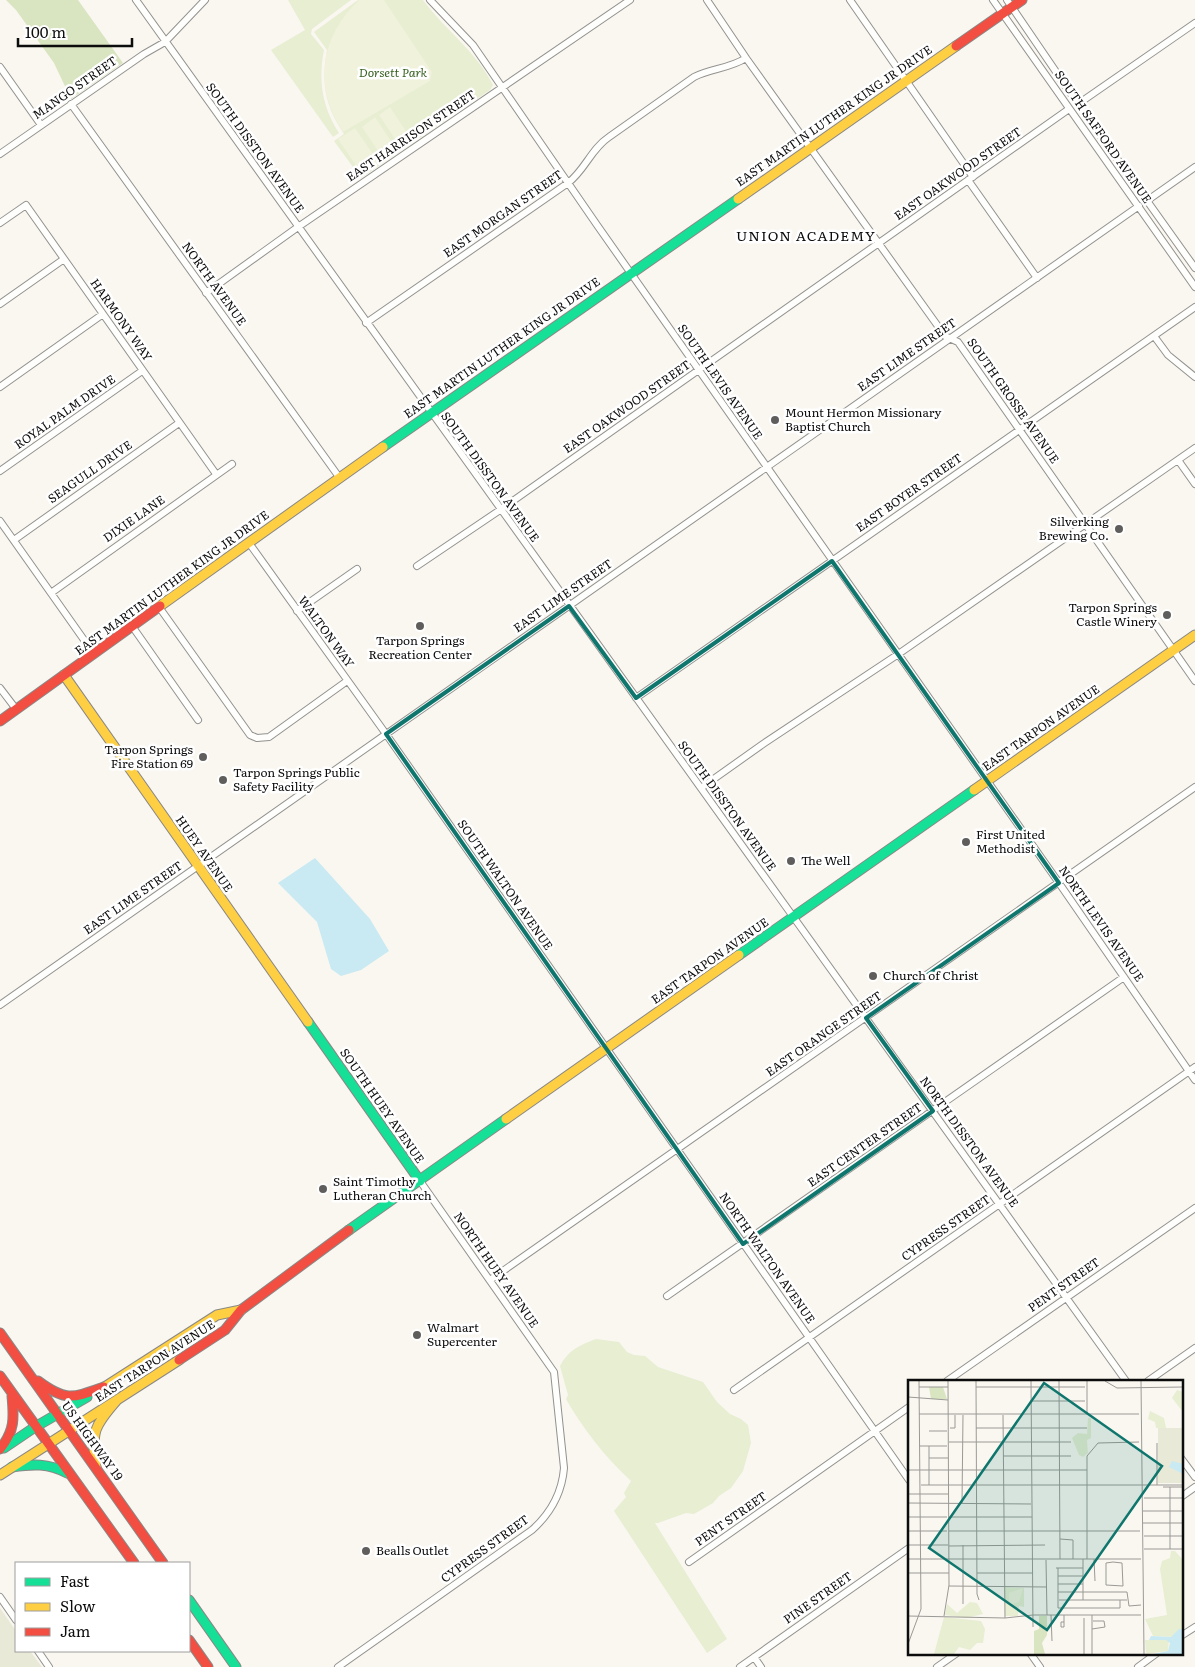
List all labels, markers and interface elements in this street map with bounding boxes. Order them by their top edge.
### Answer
scale bar [18,15,131,47]
text: 100 m [25,20,66,43]
street label: EAST MARTIN LUTHER KING JR DRIVE [732,40,936,190]
street label: MANGO STREET [28,51,120,123]
park label: Dorsett Park [359,63,428,81]
street label: SOUTH SAFFORD AVENUE [1051,66,1157,207]
street label: SOUTH DISSTON AVENUE [202,79,310,217]
street label: EAST HARRISON STREET [342,85,479,185]
street label: EAST OAKWOOD STREET [890,122,1025,224]
street label: EAST MORGAN STREET [439,165,566,261]
district label: UNION ACADEMY [736,225,876,245]
street label: NORTH AVENUE [178,238,252,329]
street label: EAST MARTIN LUTHER KING JR DRIVE [400,272,604,422]
street label: HARMONY WAY [87,274,157,365]
street label: EAST LIME STREET [853,313,960,395]
street label: SOUTH LEVIS AVENUE [674,320,768,443]
street label: SOUTH GROSSE AVENUE [964,334,1064,467]
street label: EAST OAKWOOD STREET [559,355,694,457]
street label: ROYAL PALM DRIVE [10,369,119,453]
place label: Mount Hermon Missionary Baptist Church [785,403,941,435]
street label: SOUTH DISSTON AVENUE [437,408,545,546]
marker: Mount Hermon Missionary Baptist Church [769,414,781,426]
street label: SEAGULL DRIVE [44,435,135,507]
street label: EAST BOYER STREET [851,448,966,536]
street label: DIXIE LANE [99,490,168,546]
street label: EAST MARTIN LUTHER KING JR DRIVE [71,505,273,659]
place label: Silverking Brewing Co. [1039,512,1109,544]
marker: Silverking Brewing Co. [1113,523,1125,535]
street label: EAST LIME STREET [509,554,616,636]
street label: WALTON WAY [295,592,359,671]
place label: Tarpon Springs Castle Winery [1068,598,1158,630]
marker: Tarpon Springs Castle Winery [1161,609,1173,621]
marker: Tarpon Springs Recreation Center [414,620,426,632]
place label: Tarpon Springs Recreation Center [368,631,472,663]
street label: EAST TARPON AVENUE [978,679,1103,775]
street label: SOUTH DISSTON AVENUE [674,737,782,875]
place label: Tarpon Springs Fire Station 69 [104,740,194,772]
marker: Tarpon Springs Fire Station 69 [197,751,209,763]
place label: Tarpon Springs Public Safety Facility [233,763,360,795]
marker: Tarpon Springs Public Safety Facility [217,774,229,786]
street label: HUEY AVENUE [172,812,238,896]
street label: SOUTH WALTON AVENUE [454,815,558,954]
place label: First United Methodist [976,825,1046,857]
marker: First United Methodist [960,836,972,848]
place label: The Well [801,851,850,869]
marker: The Well [785,855,797,867]
street label: EAST LIME STREET [79,856,186,938]
street label: NORTH LEVIS AVENUE [1055,862,1149,985]
street label: EAST TARPON AVENUE [647,912,772,1008]
place label: Church of Christ [883,966,978,984]
marker: Church of Christ [867,970,879,982]
street label: EAST ORANGE STREET [762,986,885,1080]
street label: SOUTH HUEY AVENUE [336,1044,430,1167]
street label: NORTH DISSTON AVENUE [916,1072,1024,1211]
street label: EAST CENTER STREET [803,1098,926,1191]
place label: Saint Timothy Lutheran Church [333,1172,432,1204]
marker: Saint Timothy Lutheran Church [317,1183,329,1195]
street label: NORTH WALTON AVENUE [716,1188,820,1327]
street label: CYPRESS STREET [897,1190,994,1265]
street label: NORTH HUEY AVENUE [450,1208,544,1331]
street label: PENT STREET [1024,1253,1103,1316]
street label: EAST TARPON AVENUE [91,1314,218,1406]
place label: Walmart Supercenter [427,1318,497,1350]
marker: Walmart Supercenter [411,1329,423,1341]
inset map [908,1380,1182,1654]
street label: US HIGHWAY 19 [58,1397,128,1484]
street label: PENT STREET [691,1487,770,1550]
street label: CYPRESS STREET [437,1510,532,1586]
place label: Bealls Outlet [376,1541,449,1559]
marker: Bealls Outlet [360,1545,372,1557]
legend [15,1562,190,1652]
street label: PINE STREET [779,1567,856,1628]
text: Fast [60,1569,89,1592]
text: Slow [60,1594,95,1617]
text: Jam [60,1619,91,1642]

